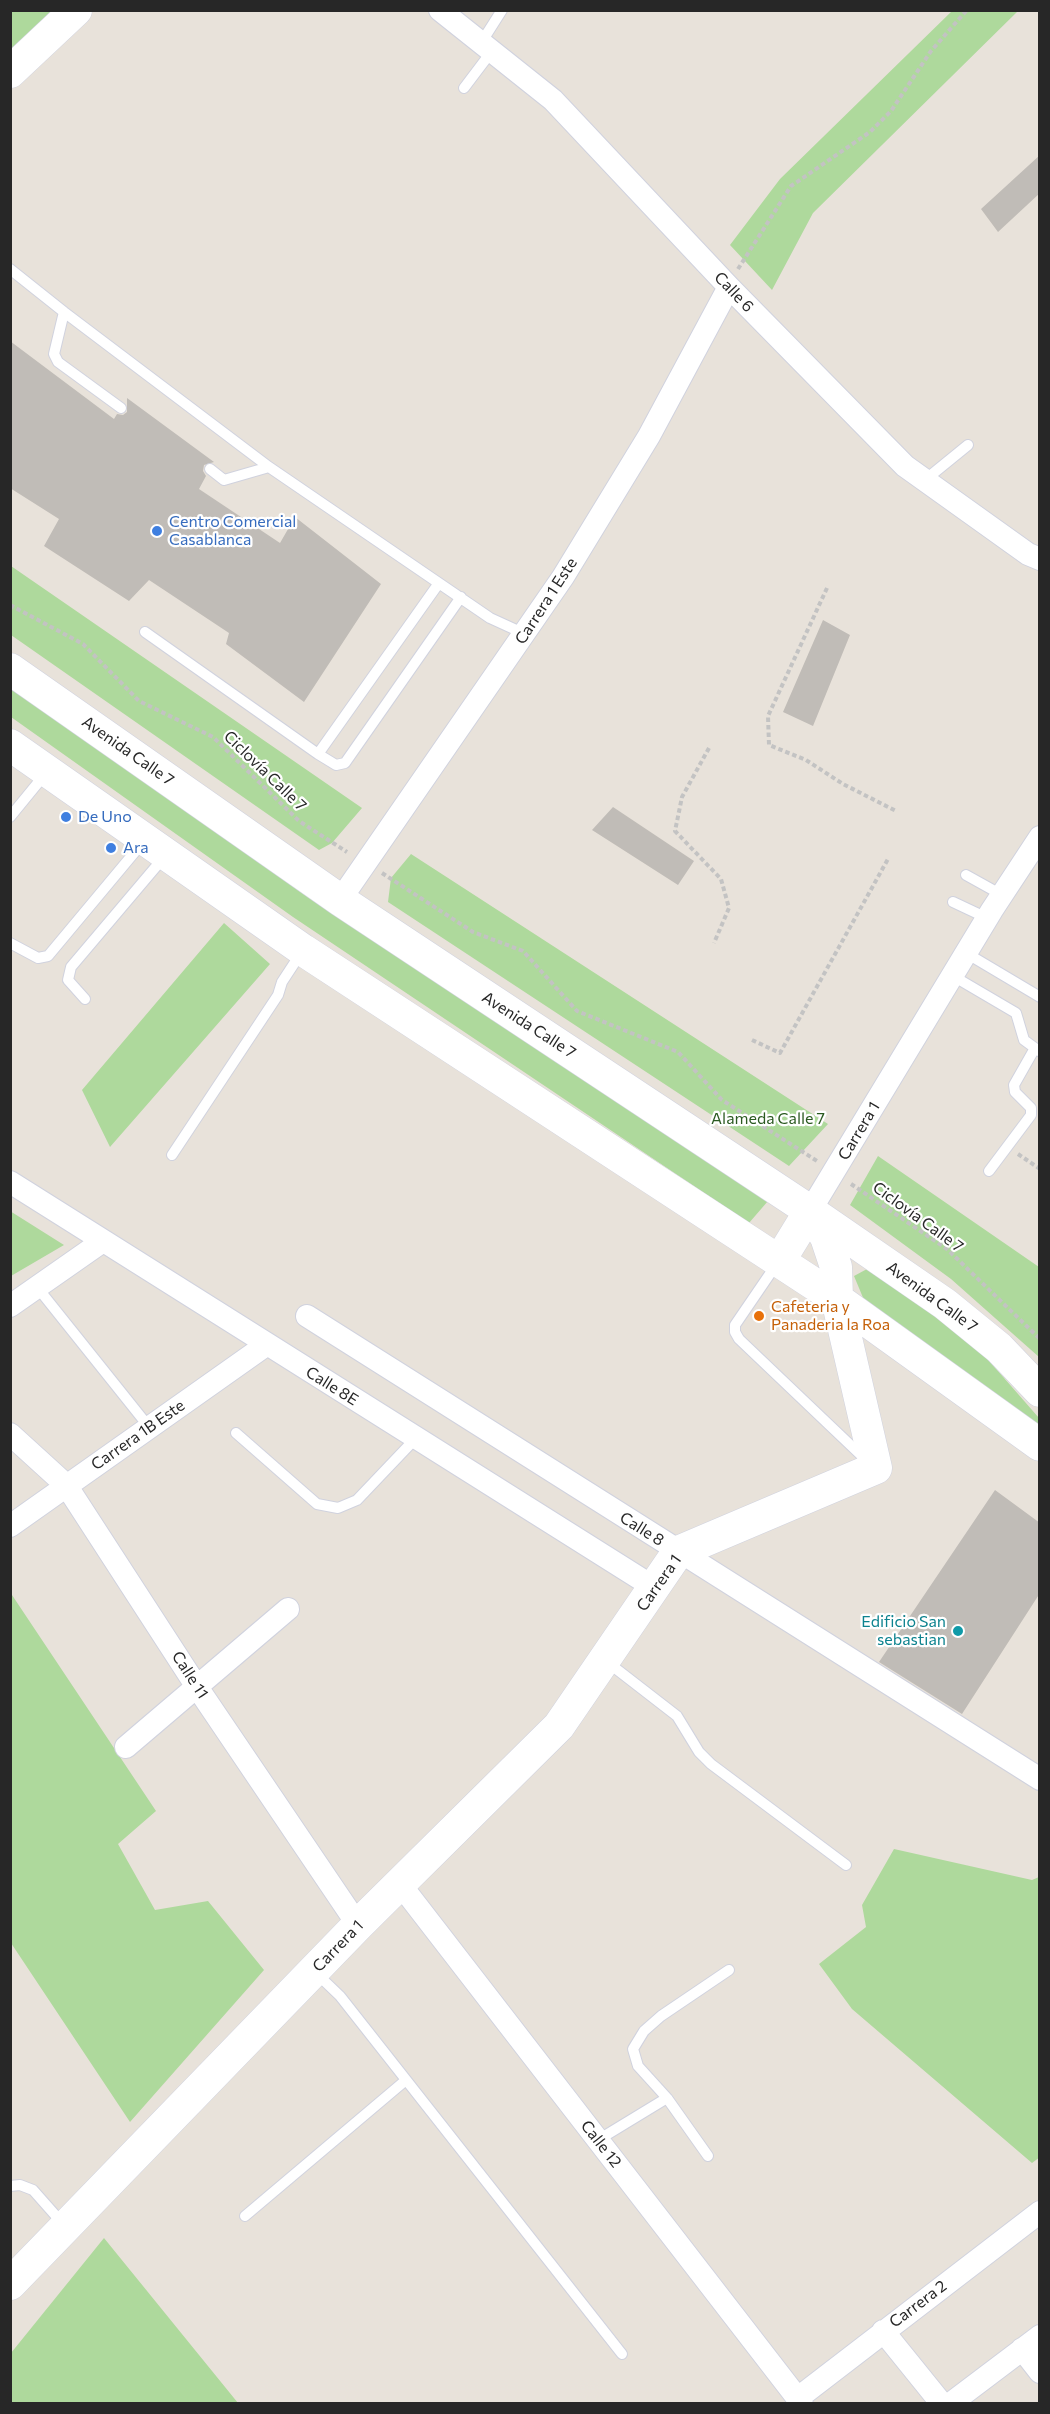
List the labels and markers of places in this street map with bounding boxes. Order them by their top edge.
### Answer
place label: Centro Comercial Casablanca [169,512,296,550]
marker: Centro Comercial Casablanca [150,524,164,538]
place label: De Uno [78,807,132,827]
marker: De Uno [59,810,73,824]
place label: Ara [123,838,149,858]
marker: Ara [104,841,118,855]
place label: Cafeteria y Panaderia la Roa [771,1297,890,1335]
marker: Cafeteria y Panaderia la Roa [752,1309,766,1323]
place label: Edificio San sebastian [861,1612,946,1650]
marker: Edificio San sebastian [951,1624,965,1638]

